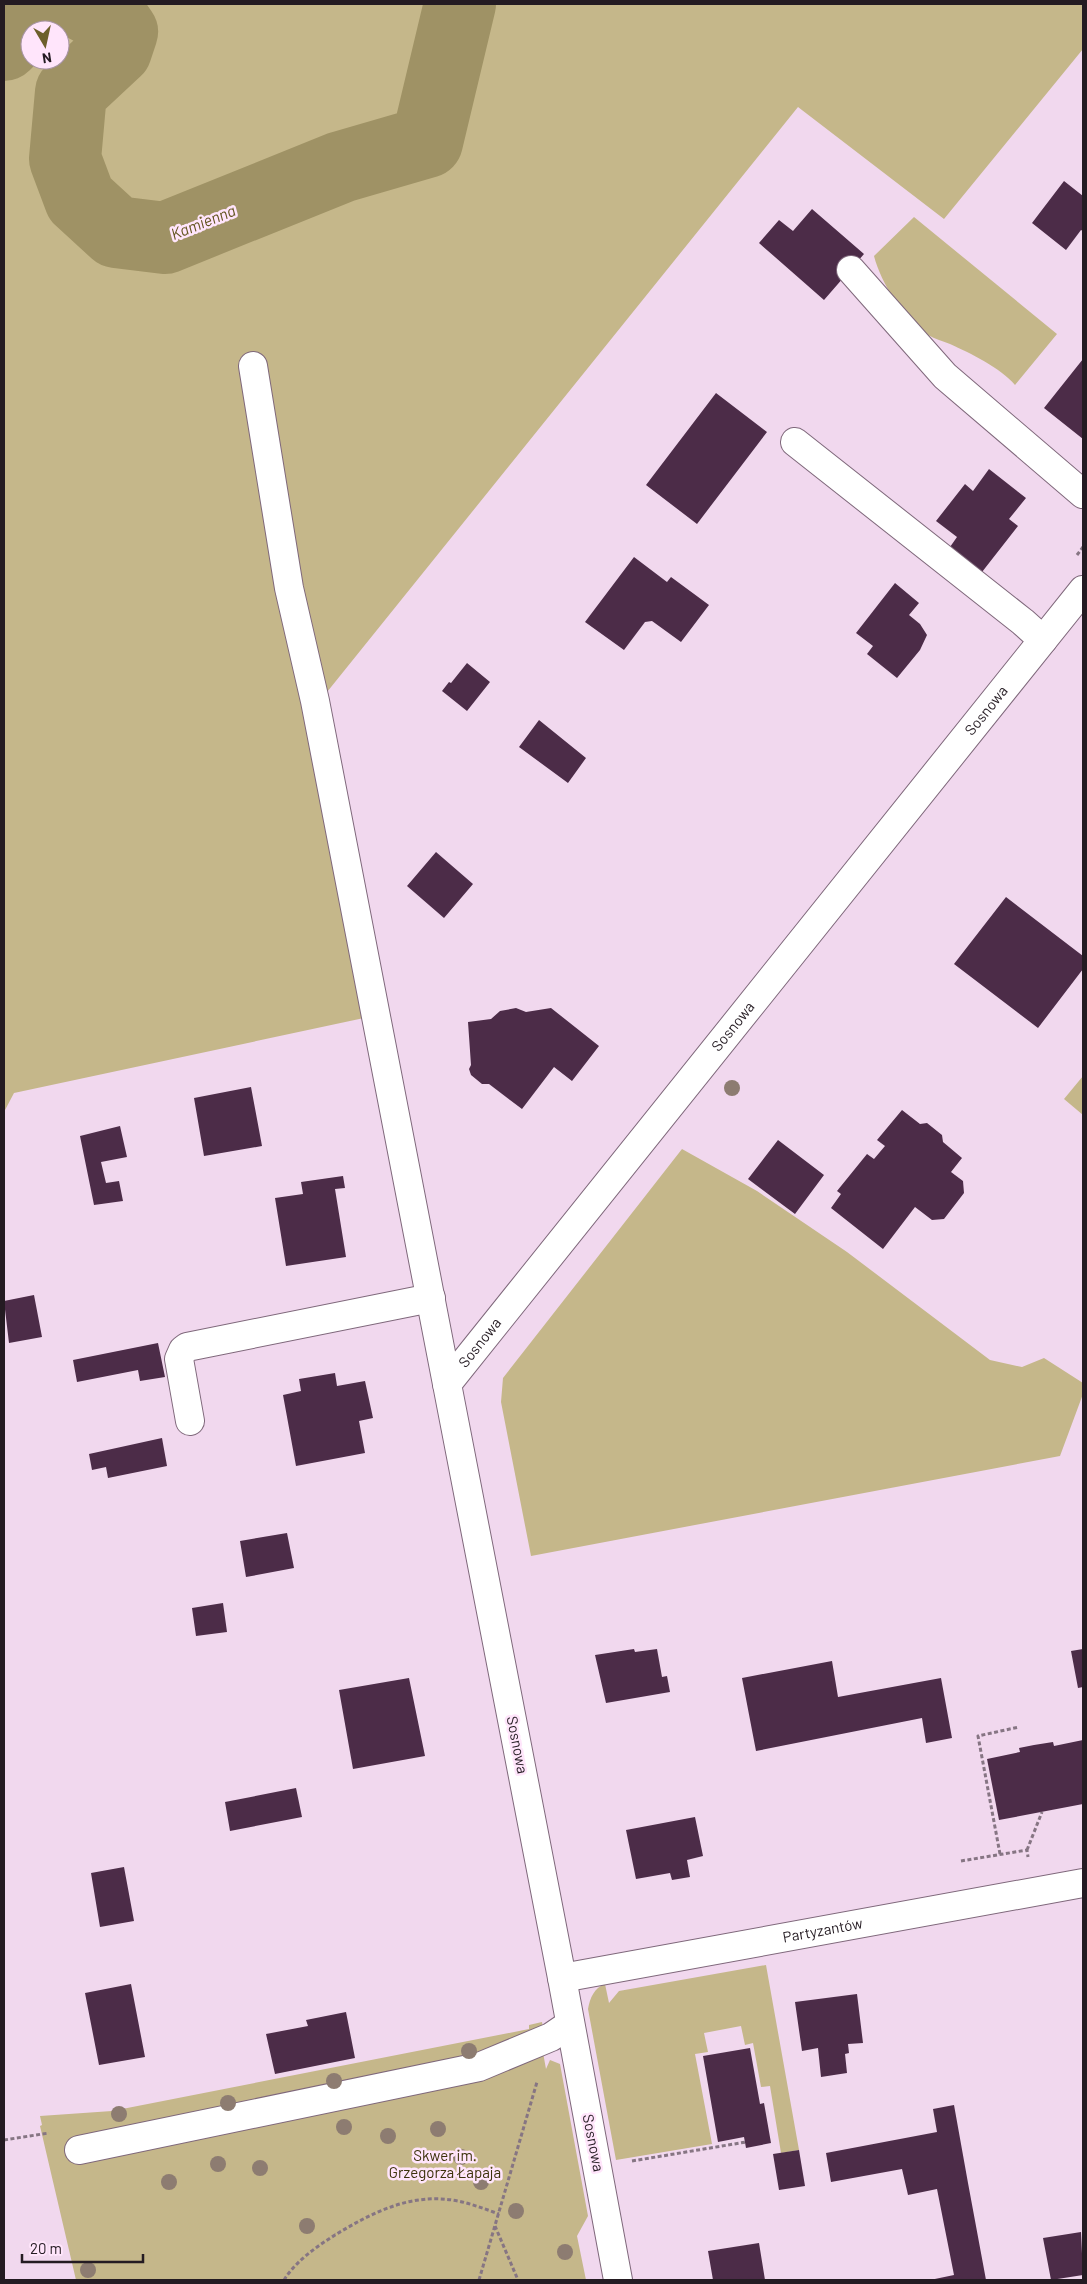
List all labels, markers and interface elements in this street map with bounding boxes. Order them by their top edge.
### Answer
north arrow [20,20,70,70]
text: N [41,49,53,67]
water label: Kamienna [168,200,238,243]
street label: Sosnowa [960,682,1011,738]
street label: Sosnowa [707,998,758,1054]
street label: Sosnowa [454,1314,505,1371]
street label: Sosnowa [504,1714,532,1775]
street label: Partyzantów [781,1913,864,1946]
street label: Sosnowa [580,2112,608,2173]
park label: Skwer im. Grzegorza Łapaja [389,2146,501,2181]
scale bar [22,2232,144,2264]
text: 20 m [30,2239,62,2257]

